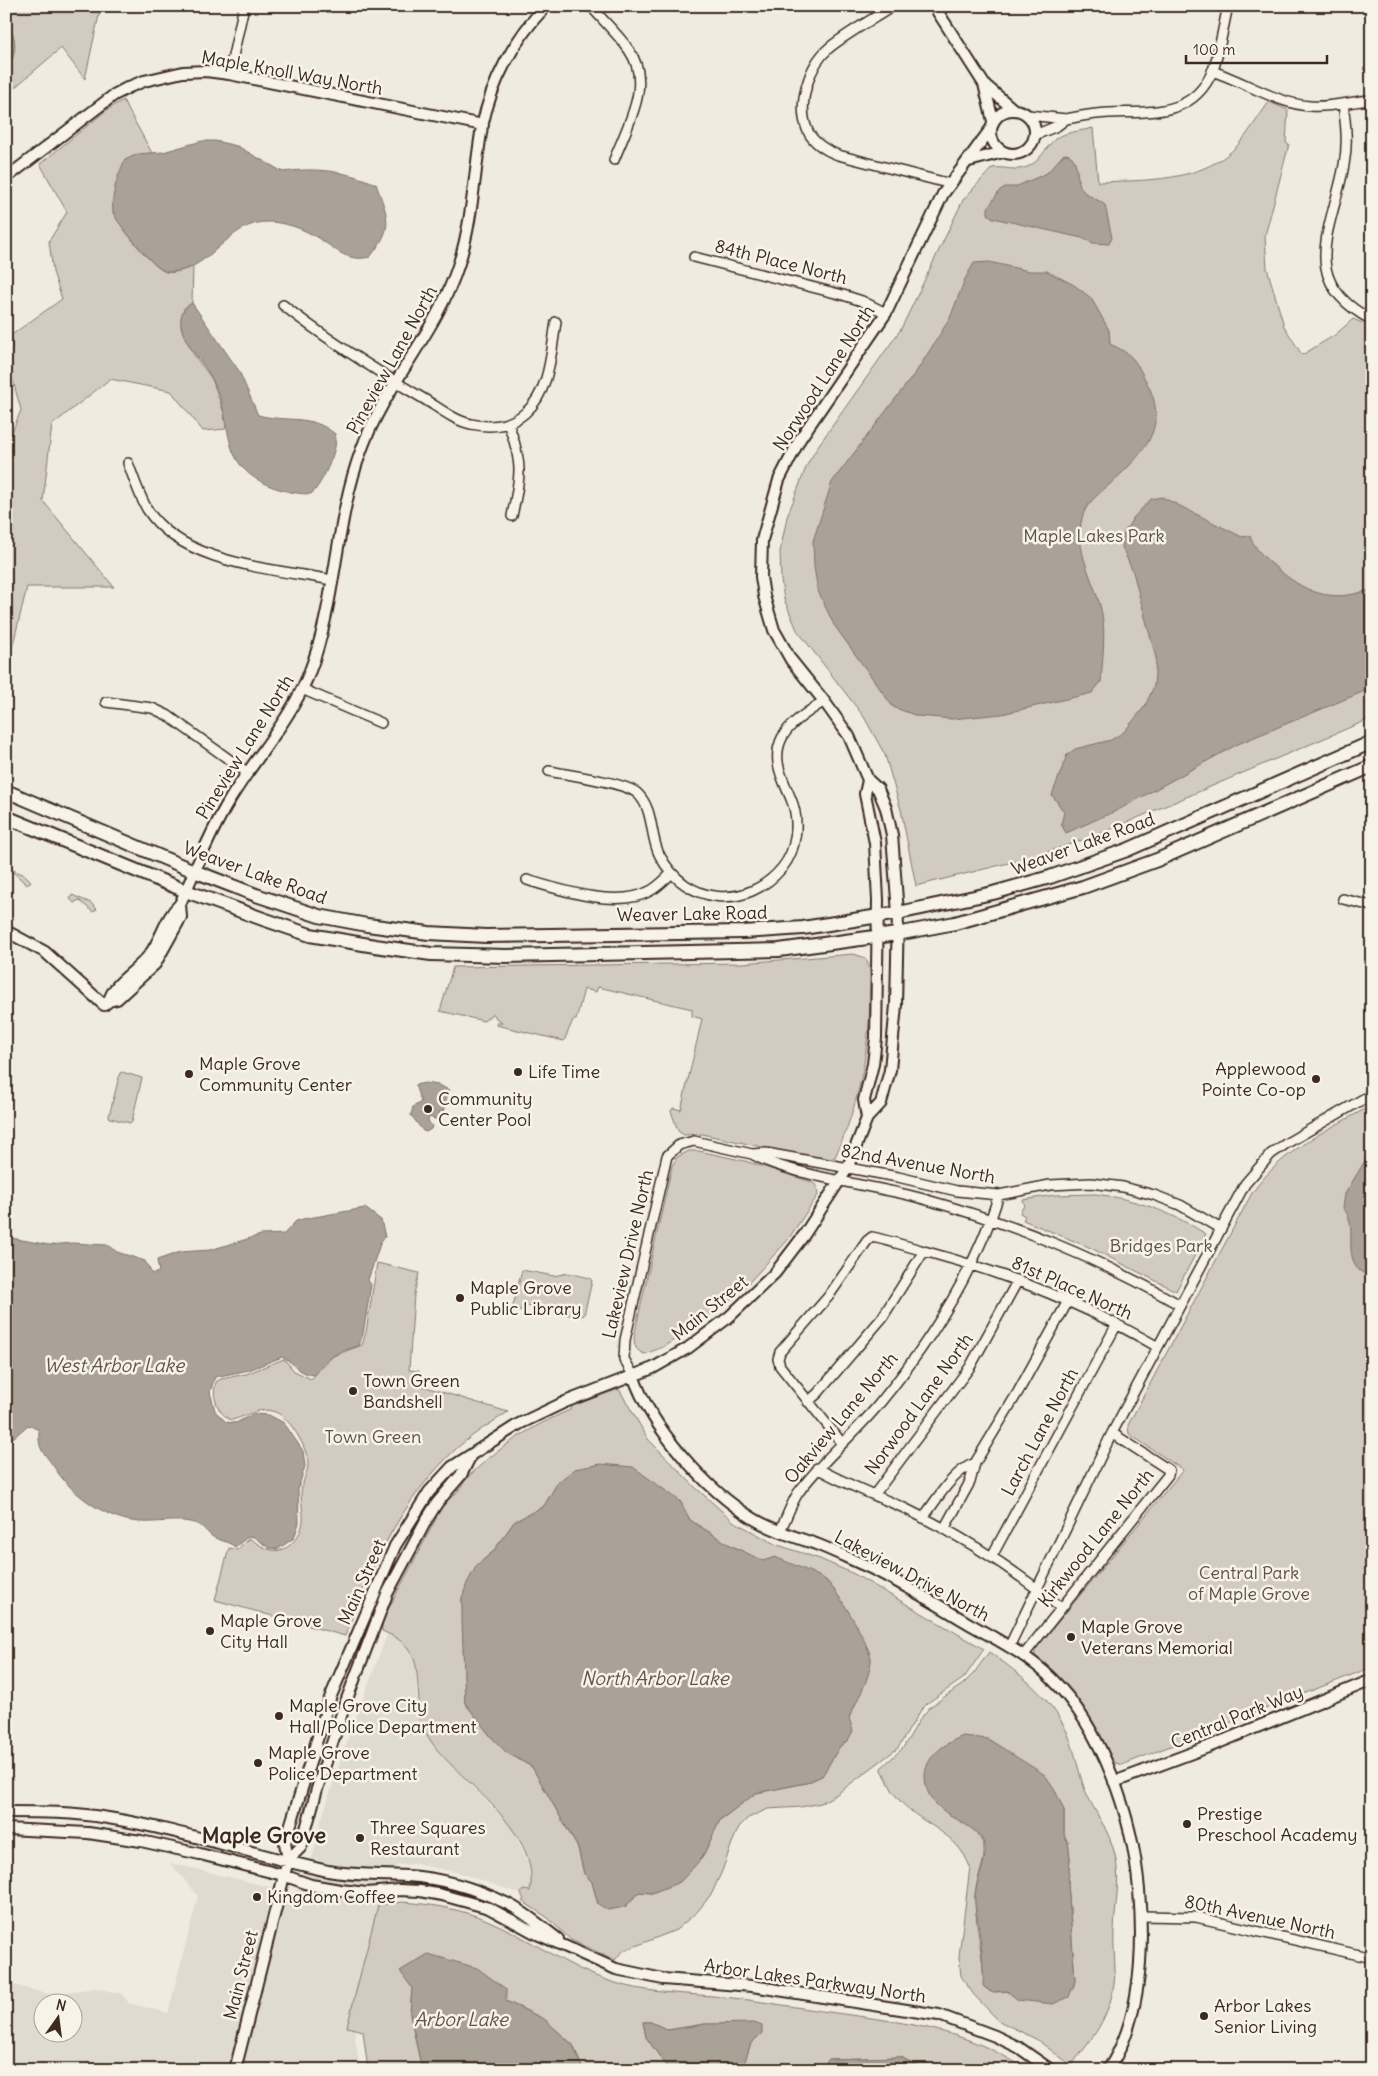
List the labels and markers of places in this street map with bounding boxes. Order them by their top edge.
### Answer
place label: Maple Grove Community Center [199,1052,353,1096]
place label: Applewood Pointe Co-op [1201,1057,1306,1101]
place label: Life Time [528,1060,600,1083]
marker: Life Time [512,1066,524,1078]
marker: Maple Grove Community Center [183,1068,195,1080]
marker: Applewood Pointe Co-op [1310,1073,1322,1085]
place label: Community Center Pool [438,1087,533,1131]
marker: Community Center Pool [422,1103,434,1115]
place label: Maple Grove Public Library [470,1276,582,1320]
marker: Maple Grove Public Library [454,1292,466,1304]
place label: Town Green Bandshell [363,1369,460,1413]
marker: Town Green Bandshell [347,1385,359,1397]
place label: Maple Grove City Hall [220,1609,322,1653]
place label: Maple Grove Veterans Memorial [1081,1615,1233,1659]
marker: Maple Grove City Hall [204,1625,216,1637]
marker: Maple Grove Veterans Memorial [1065,1631,1077,1643]
place label: Maple Grove City Hall/Police Department [289,1694,476,1738]
marker: Maple Grove City Hall/Police Department [273,1710,285,1722]
place label: Maple Grove Police Department [268,1741,418,1785]
marker: Maple Grove Police Department [252,1757,264,1769]
place label: Prestige Preschool Academy [1197,1802,1358,1846]
place label: Three Squares Restaurant [370,1816,486,1860]
marker: Prestige Preschool Academy [1181,1818,1193,1830]
marker: Three Squares Restaurant [354,1832,366,1844]
place label: Kingdom Coffee [267,1885,396,1908]
marker: Kingdom Coffee [251,1891,263,1903]
place label: Arbor Lakes Senior Living [1214,1994,1317,2038]
marker: Arbor Lakes Senior Living [1198,2010,1210,2022]

